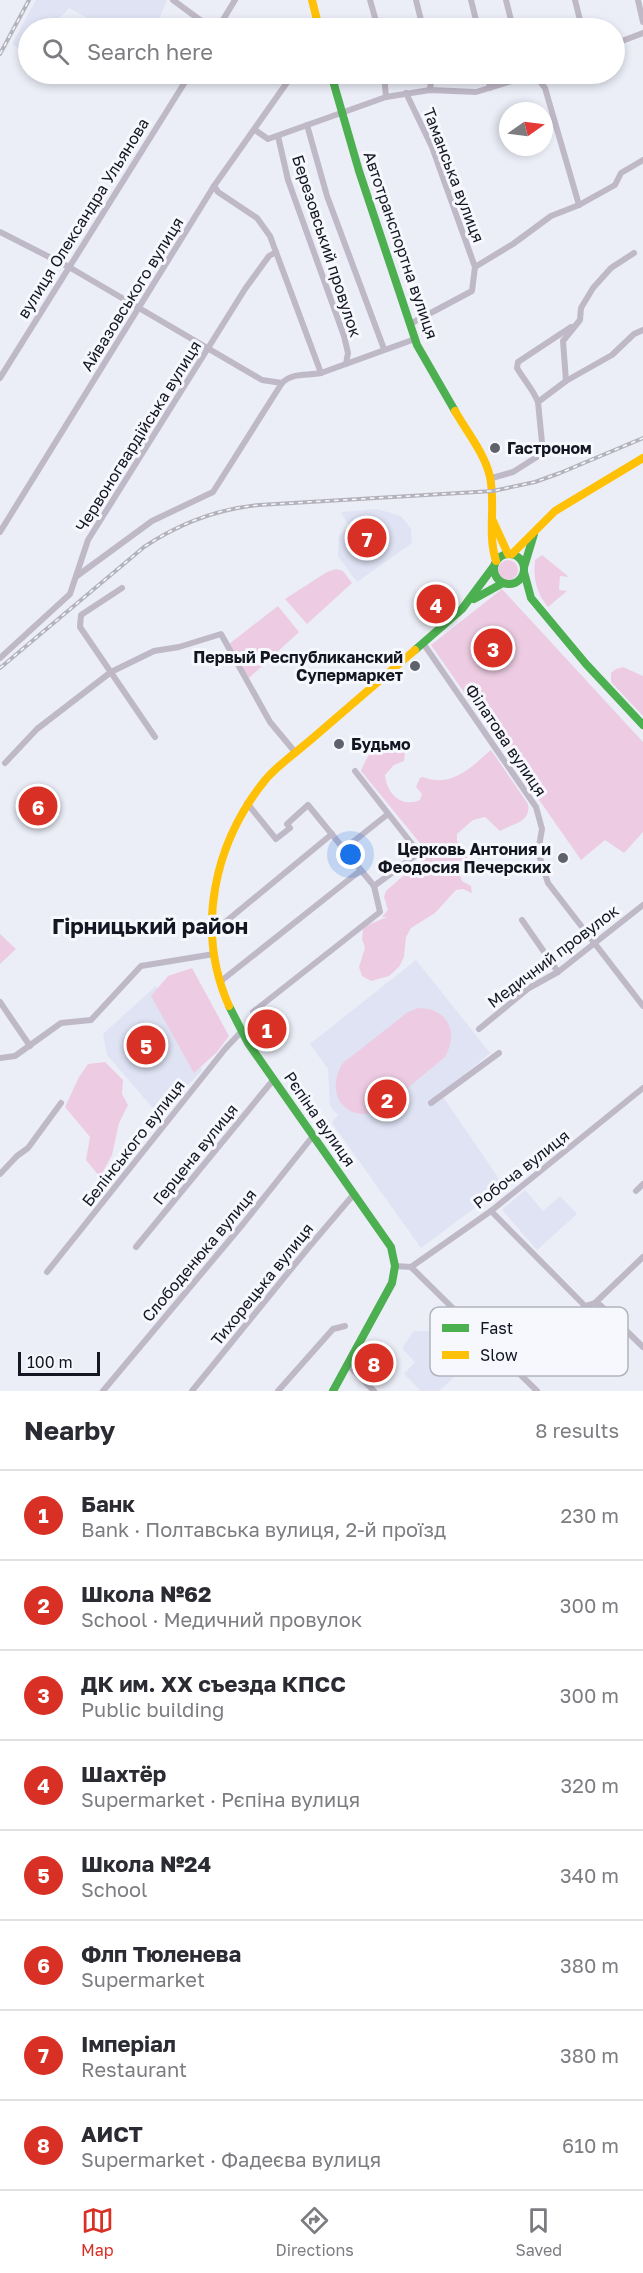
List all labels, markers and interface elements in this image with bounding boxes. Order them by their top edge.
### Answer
search box [18,18,625,84]
icon: search [39,35,72,68]
text: Search here [87,38,213,65]
north arrow [499,102,553,156]
street label: Таманська вулиця [419,105,489,245]
street label: вулиця Олександра Ульянова [13,114,153,322]
street label: Автотранспортна вулиця [359,149,443,341]
street label: Березовський провулок [288,152,366,340]
street label: Айвазовського вулиця [76,213,188,375]
street label: Червоногвардійська вулиця [71,337,205,535]
place label: Гастроном [507,438,592,458]
marker: Гастроном [488,441,502,455]
pin: 7 [348,516,386,560]
pin: 4 [416,582,456,626]
pin: 3 [474,626,512,670]
place label: Первый Республиканский Супермаркет [193,647,403,685]
marker: Первый Республиканский Супермаркет [408,659,422,673]
street label: Філатова вулиця [461,680,551,800]
place label: Будьмо [351,734,411,754]
marker: Будьмо [332,737,346,751]
pin: 6 [18,784,57,828]
place label: Церковь Антония и Феодосия Печерских [378,839,552,877]
your location [336,840,365,869]
marker: Церковь Антония и Феодосия Печерских [556,851,570,865]
street label: Медичний провулок [483,900,623,1012]
district label: Гірницький район [52,912,248,939]
pin: 1 [248,1006,286,1052]
pin: 5 [126,1022,166,1068]
street label: Рєпіна вулиця [280,1068,360,1170]
street label: Белінського вулиця [77,1076,189,1210]
pin: 2 [368,1076,406,1122]
street label: Герцена вулиця [148,1100,242,1208]
street label: Робоча вулиця [469,1125,573,1213]
street label: Слободенюка вулиця [138,1185,260,1325]
street label: Тихорецька вулиця [207,1219,317,1349]
legend [430,1307,628,1376]
text: Fast [480,1318,513,1338]
pin: 8 [354,1340,394,1386]
text: Slow [480,1345,518,1365]
scale bar [18,1349,100,1376]
text: 100 m [27,1352,73,1372]
text: Nearby [24,1415,115,1446]
text: 8 results [535,1418,619,1442]
text: Банк [81,1490,135,1517]
text: 1 [38,1503,49,1527]
text: 230 m [561,1503,619,1527]
text: Bank · Полтавська вулиця, 2-й проїзд [81,1517,446,1541]
text: Школа №62 [81,1580,211,1607]
text: 2 [37,1593,50,1617]
text: 300 m [560,1593,619,1617]
text: School · Медичний провулок [81,1607,362,1631]
text: ДК им. XX съезда КПСС [81,1670,346,1697]
text: 3 [37,1683,50,1707]
text: 300 m [560,1683,619,1707]
text: Public building [81,1697,224,1721]
text: Шахтёр [81,1760,166,1787]
text: 4 [37,1773,50,1797]
text: 320 m [561,1773,619,1797]
text: Supermarket · Рєпіна вулиця [81,1787,360,1811]
text: Школа №24 [81,1850,211,1877]
text: 5 [37,1863,50,1887]
text: 340 m [560,1863,619,1887]
text: School [81,1877,147,1901]
text: Флп Тюленева [81,1940,241,1967]
text: 6 [37,1953,50,1977]
text: 380 m [560,1953,619,1977]
text: Supermarket [81,1967,205,1991]
text: Імперіал [81,2030,176,2057]
text: 7 [38,2043,49,2067]
text: 380 m [560,2043,619,2067]
text: Restaurant [81,2057,187,2081]
text: АИСТ [81,2120,143,2147]
text: 8 [37,2133,50,2157]
text: 610 m [562,2133,619,2157]
text: Supermarket · Фадеєва вулиця [81,2147,381,2171]
tab: Map [81,2204,114,2260]
tab: Directions [276,2204,354,2260]
tab: Saved [515,2204,562,2260]

